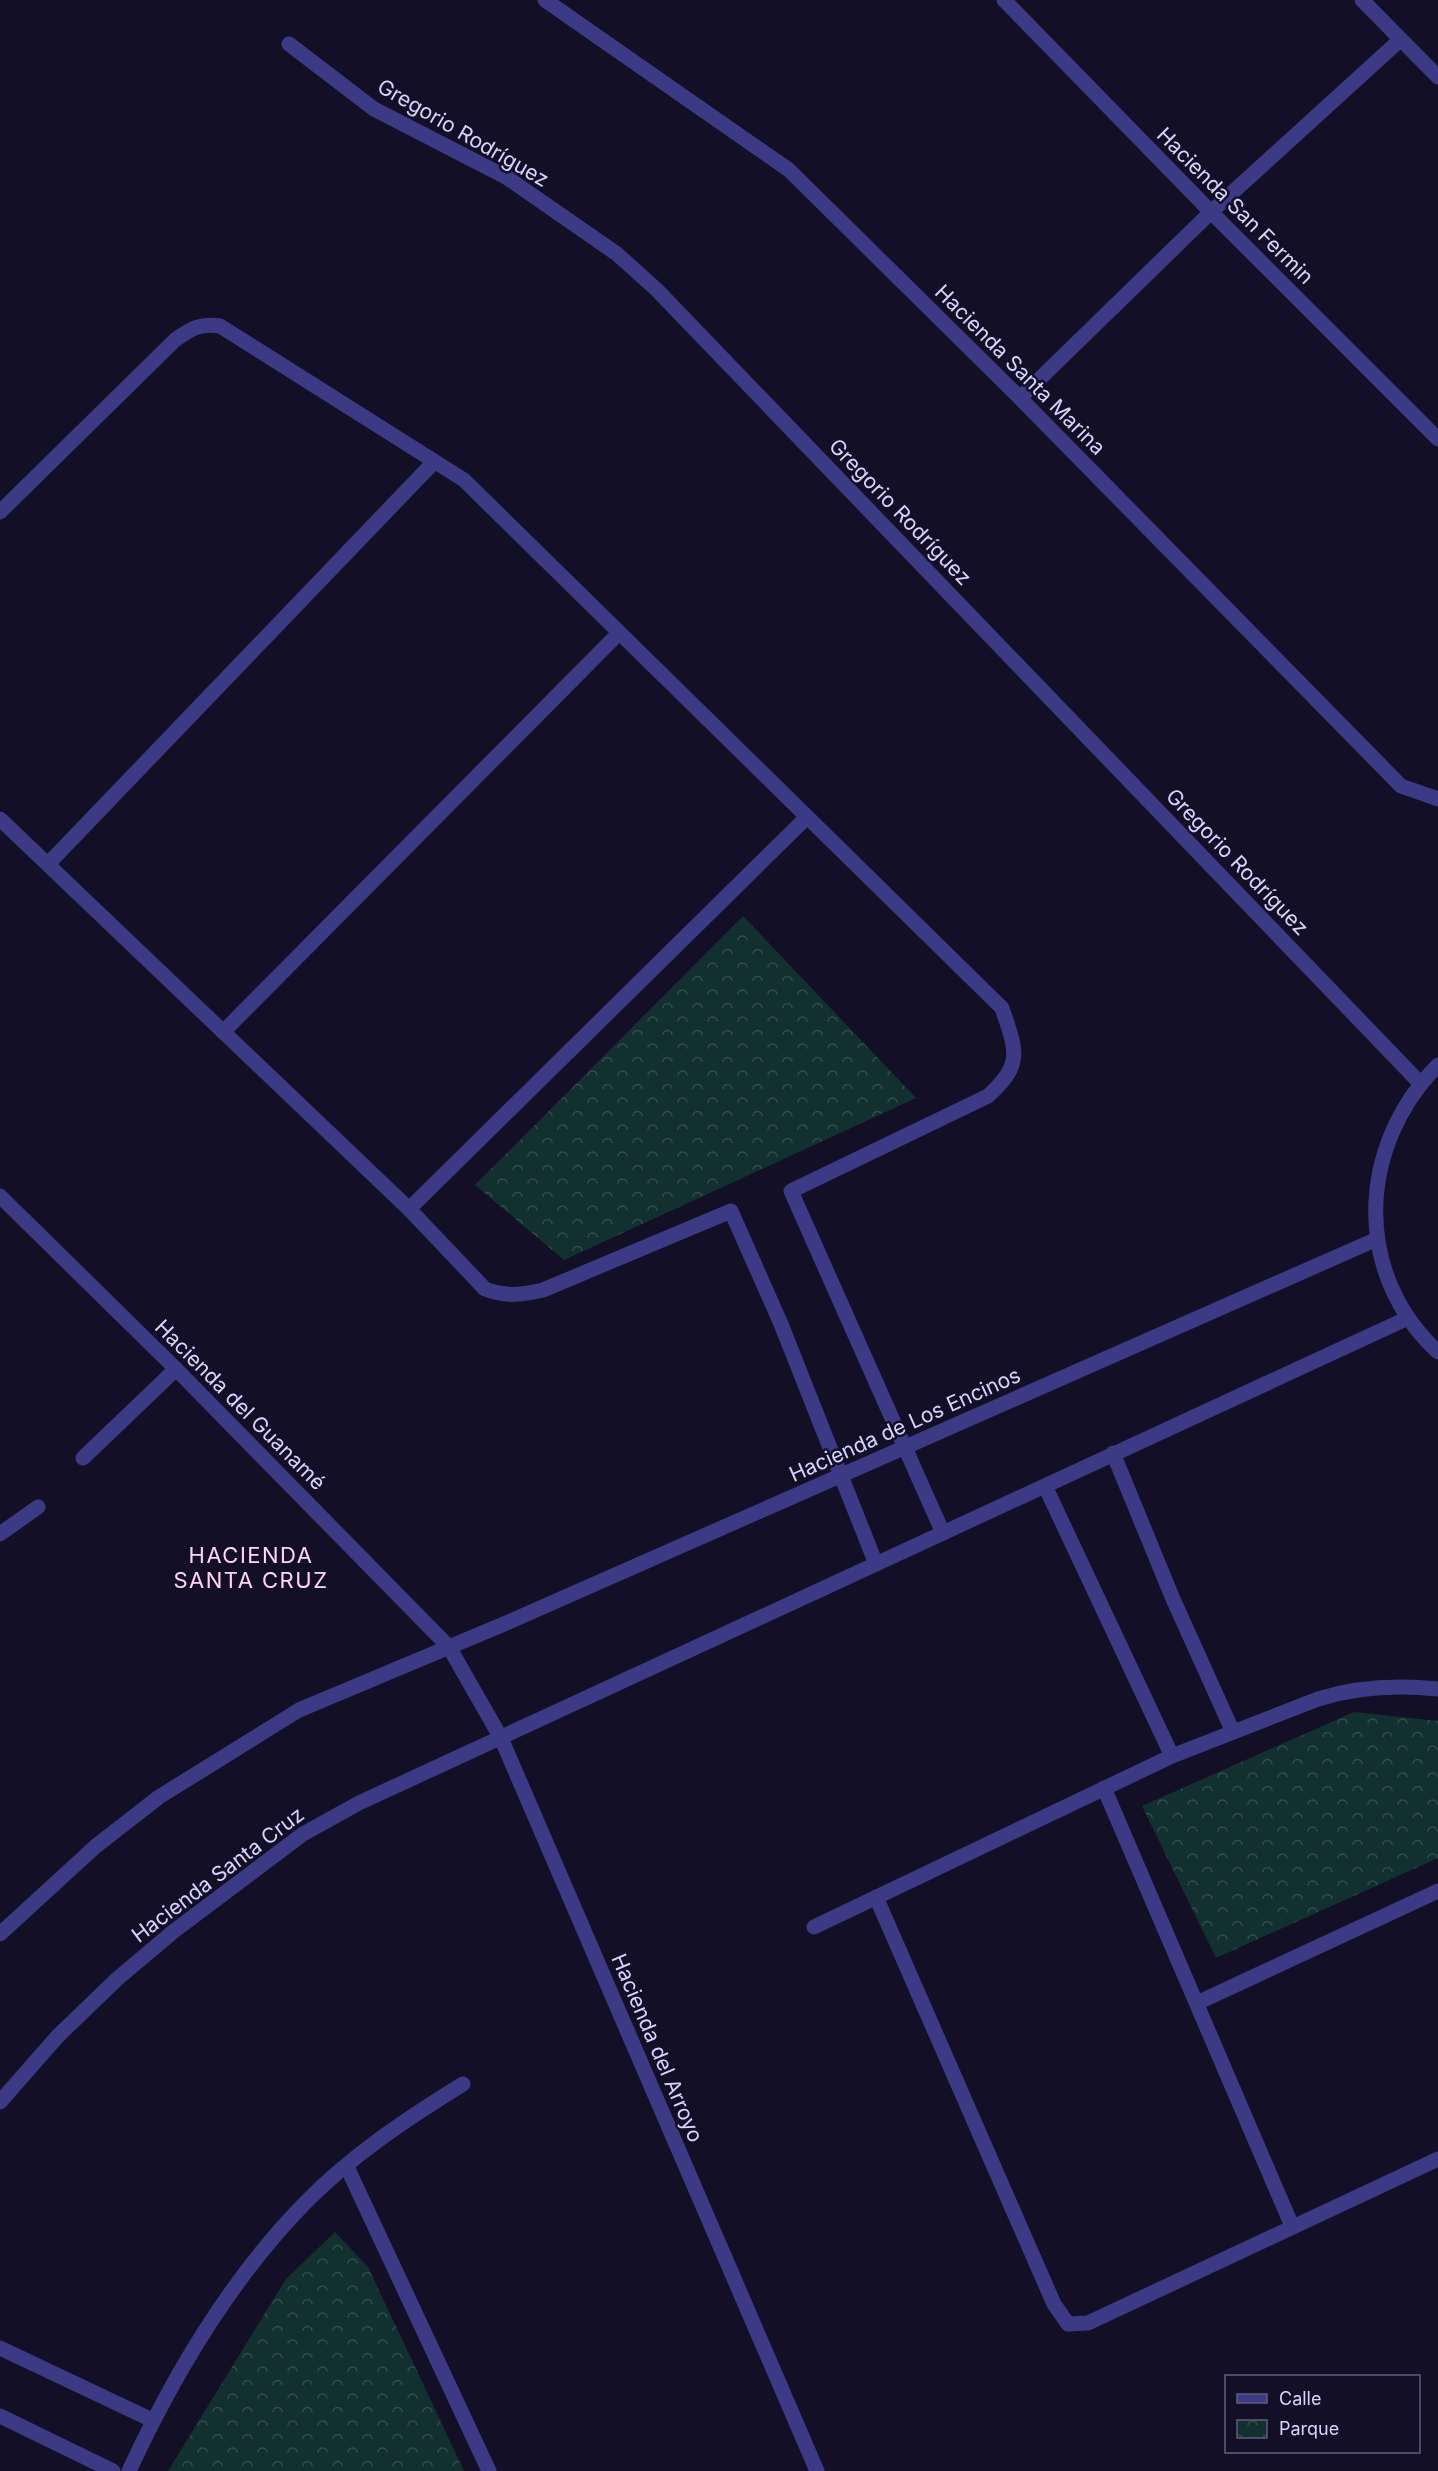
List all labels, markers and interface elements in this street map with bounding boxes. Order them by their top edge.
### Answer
street label: Gregorio Rodríguez [373,73,553,192]
street label: Hacienda San Fermin [1152,122,1319,289]
street label: Hacienda Santa Marina [930,279,1111,460]
street label: Gregorio Rodríguez [824,433,977,590]
street label: Gregorio Rodríguez [1161,783,1314,940]
street label: Hacienda del Guanamé [150,1314,331,1495]
street label: Hacienda de Los Encinos [785,1362,1024,1487]
district label: HACIENDA SANTA CRUZ [173,1542,329,1593]
street label: Hacienda Santa Cruz [127,1802,309,1948]
street label: Hacienda del Arroyo [606,1950,708,2146]
legend [1225,2375,1420,2453]
text: Calle [1279,2388,1321,2409]
text: Parque [1279,2418,1339,2439]

